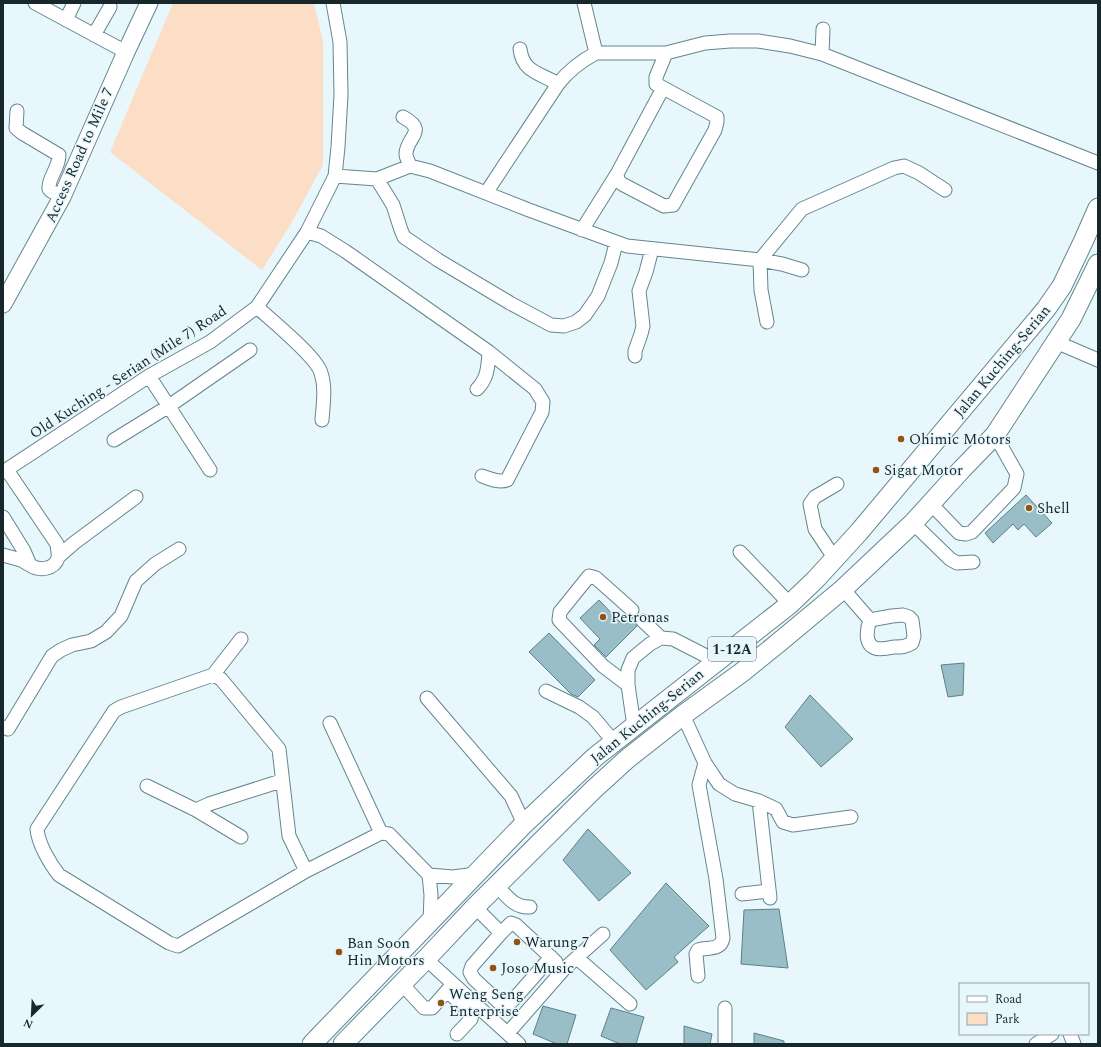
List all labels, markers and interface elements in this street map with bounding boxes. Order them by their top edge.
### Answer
street label: Access Road to Mile 7 [39,84,120,227]
street label: Old Kuching - Serian (Mile 7) Road [25,300,231,445]
street label: Jalan Kuching-Serian [948,300,1057,423]
place label: Ohimic Motors [909,428,1011,451]
marker: Ohimic Motors [896,434,906,444]
place label: Sigat Motor [884,459,963,482]
marker: Sigat Motor [871,465,881,475]
place label: Shell [1037,497,1070,520]
marker: Shell [1024,503,1034,513]
place label: Petronas [611,606,670,629]
marker: Petronas [598,612,608,622]
road number: 1-12A [708,637,756,661]
street label: Jalan Kuching-Serian [585,663,709,770]
place label: Warung 7 [525,931,589,954]
place label: Ban Soon Hin Motors [347,932,425,972]
marker: Warung 7 [512,937,522,947]
marker: Ban Soon Hin Motors [334,947,344,957]
place label: Joso Music [501,957,574,980]
marker: Joso Music [488,963,498,973]
place label: Weng Seng Enterprise [449,983,524,1023]
legend [959,983,1089,1035]
text: Road [995,990,1022,1009]
north arrow [12,995,52,1035]
marker: Weng Seng Enterprise [436,998,446,1008]
text: Park [995,1010,1020,1029]
text: N [21,1014,36,1033]

